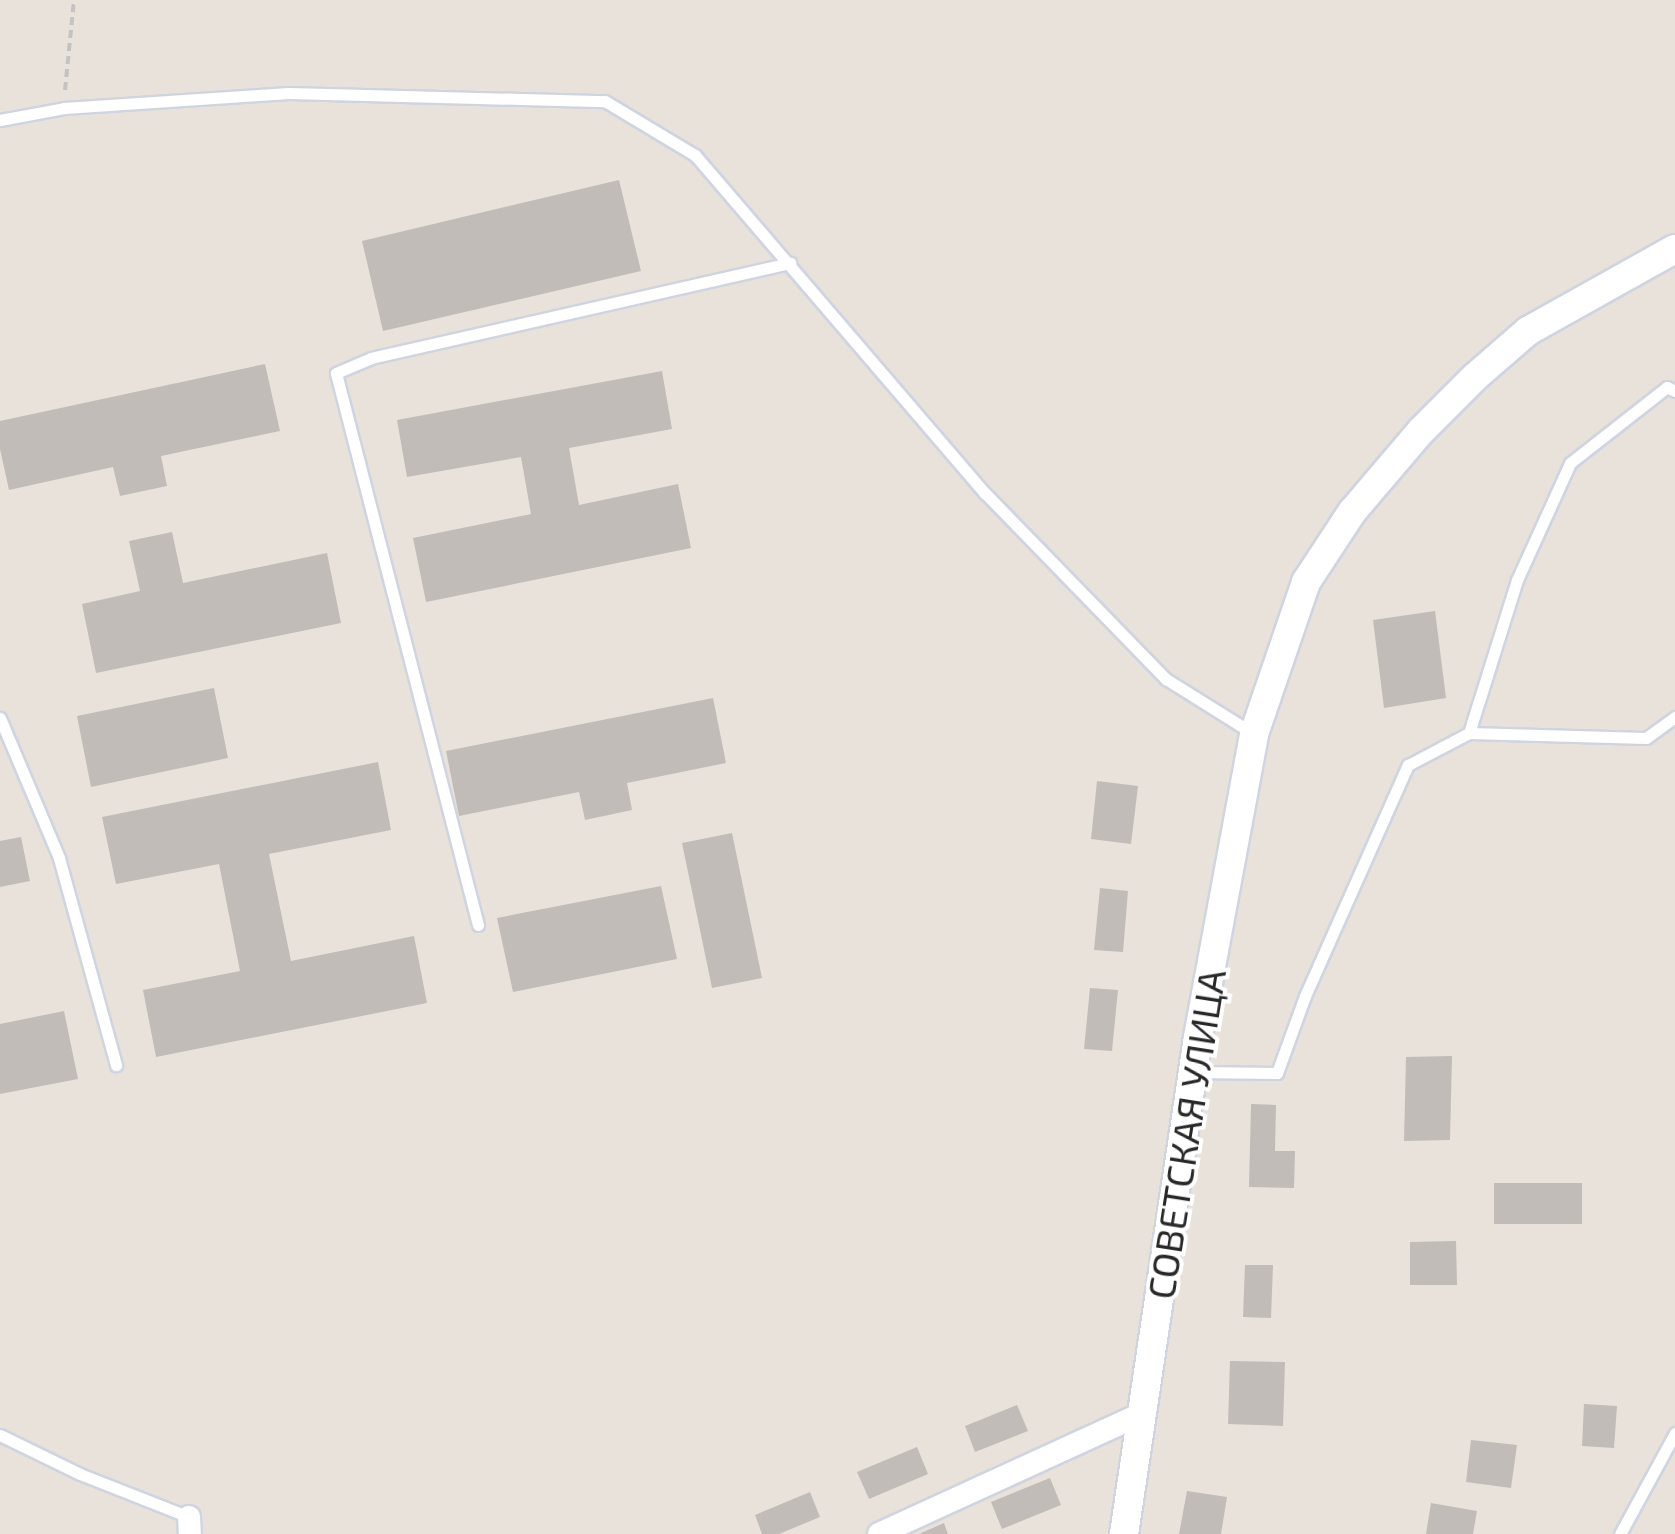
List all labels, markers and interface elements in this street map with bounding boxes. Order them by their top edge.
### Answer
street label: СОВЕТСКАЯ УЛИЦА [1137,966,1235,1302]

